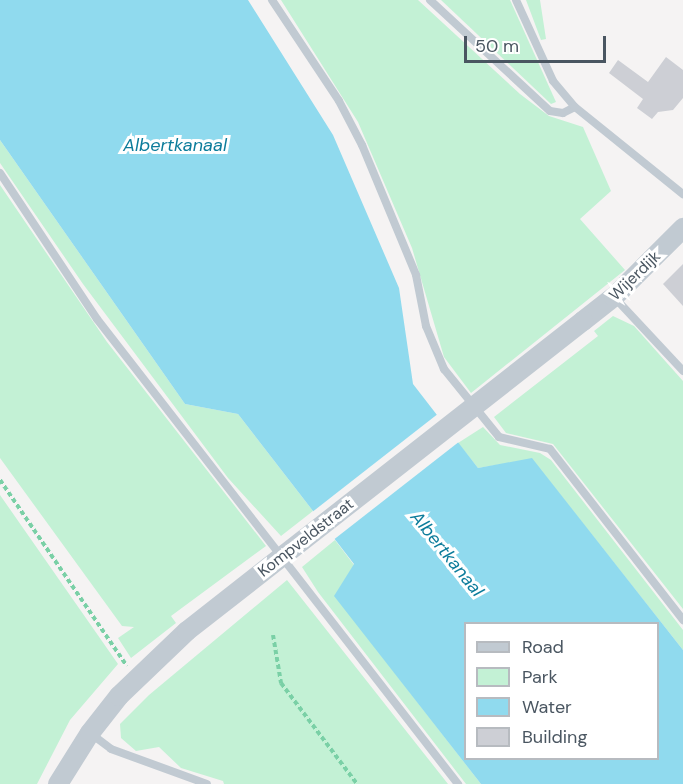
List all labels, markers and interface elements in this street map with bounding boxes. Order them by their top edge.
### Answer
scale bar [467,24,610,62]
text: 50 m [475,34,519,58]
water label: Albertkanaal [123,134,227,156]
street label: Wijerdijk [605,247,665,305]
street label: Kompveldstraat [254,495,358,581]
water label: Albertkanaal [406,507,488,601]
legend [464,622,659,760]
text: Road [522,635,564,659]
text: Park [522,665,558,689]
text: Water [522,695,572,719]
text: Building [522,725,587,749]

